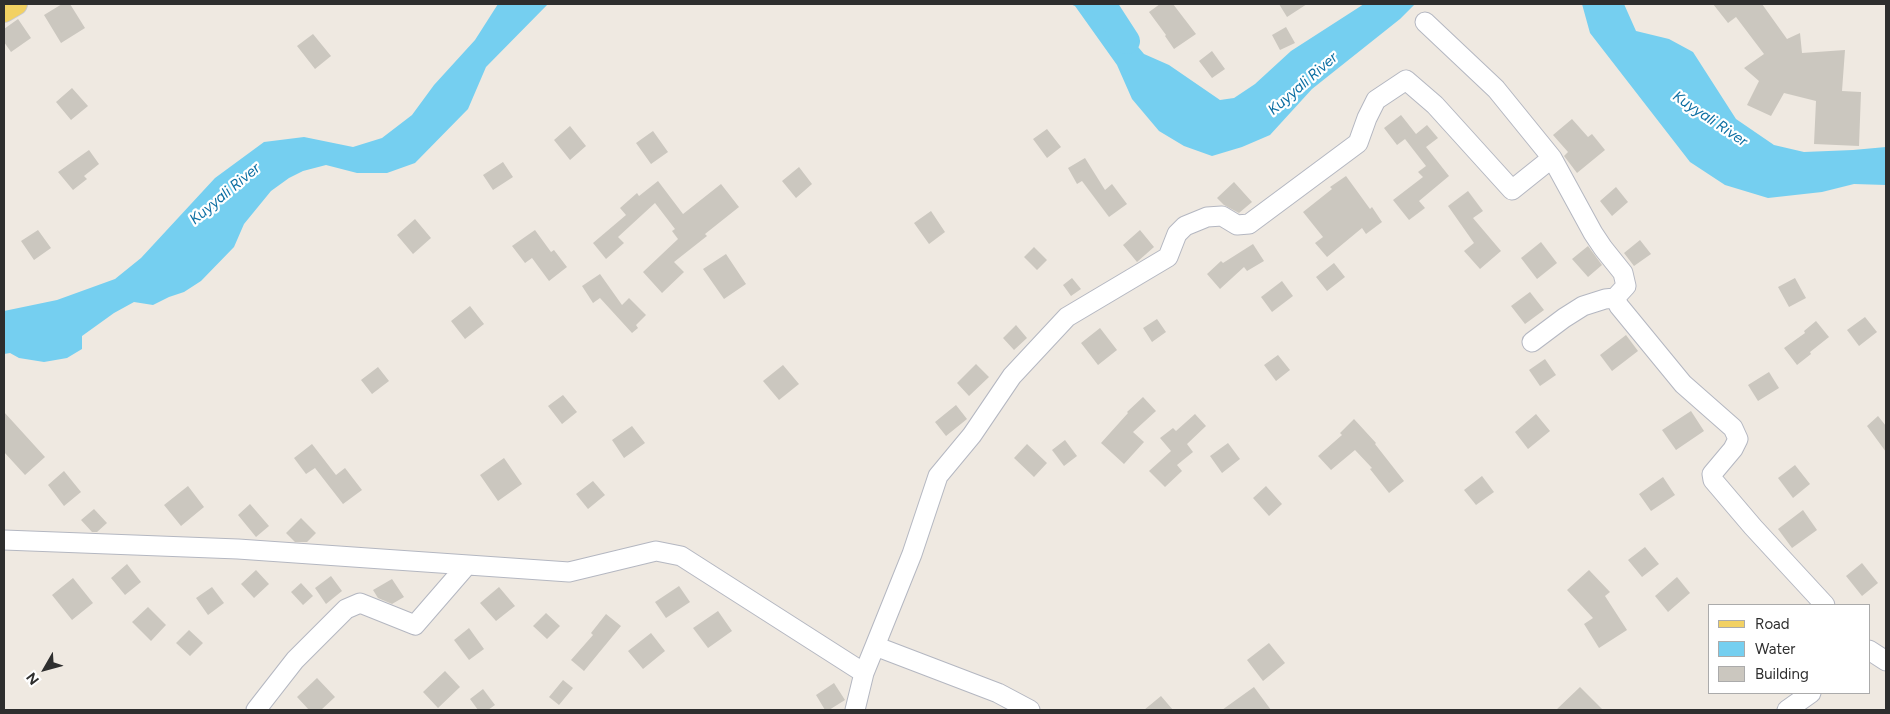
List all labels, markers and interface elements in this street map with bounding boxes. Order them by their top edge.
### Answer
water label: Kuyyali River [1265,49,1341,119]
water label: Kuyyali River [1669,87,1751,151]
water label: Kuyyali River [186,159,264,229]
legend [1708,604,1870,694]
text: Road [1755,615,1790,633]
text: Water [1755,640,1795,658]
north arrow [20,644,70,694]
text: Building [1755,665,1809,683]
text: N [23,669,43,688]

